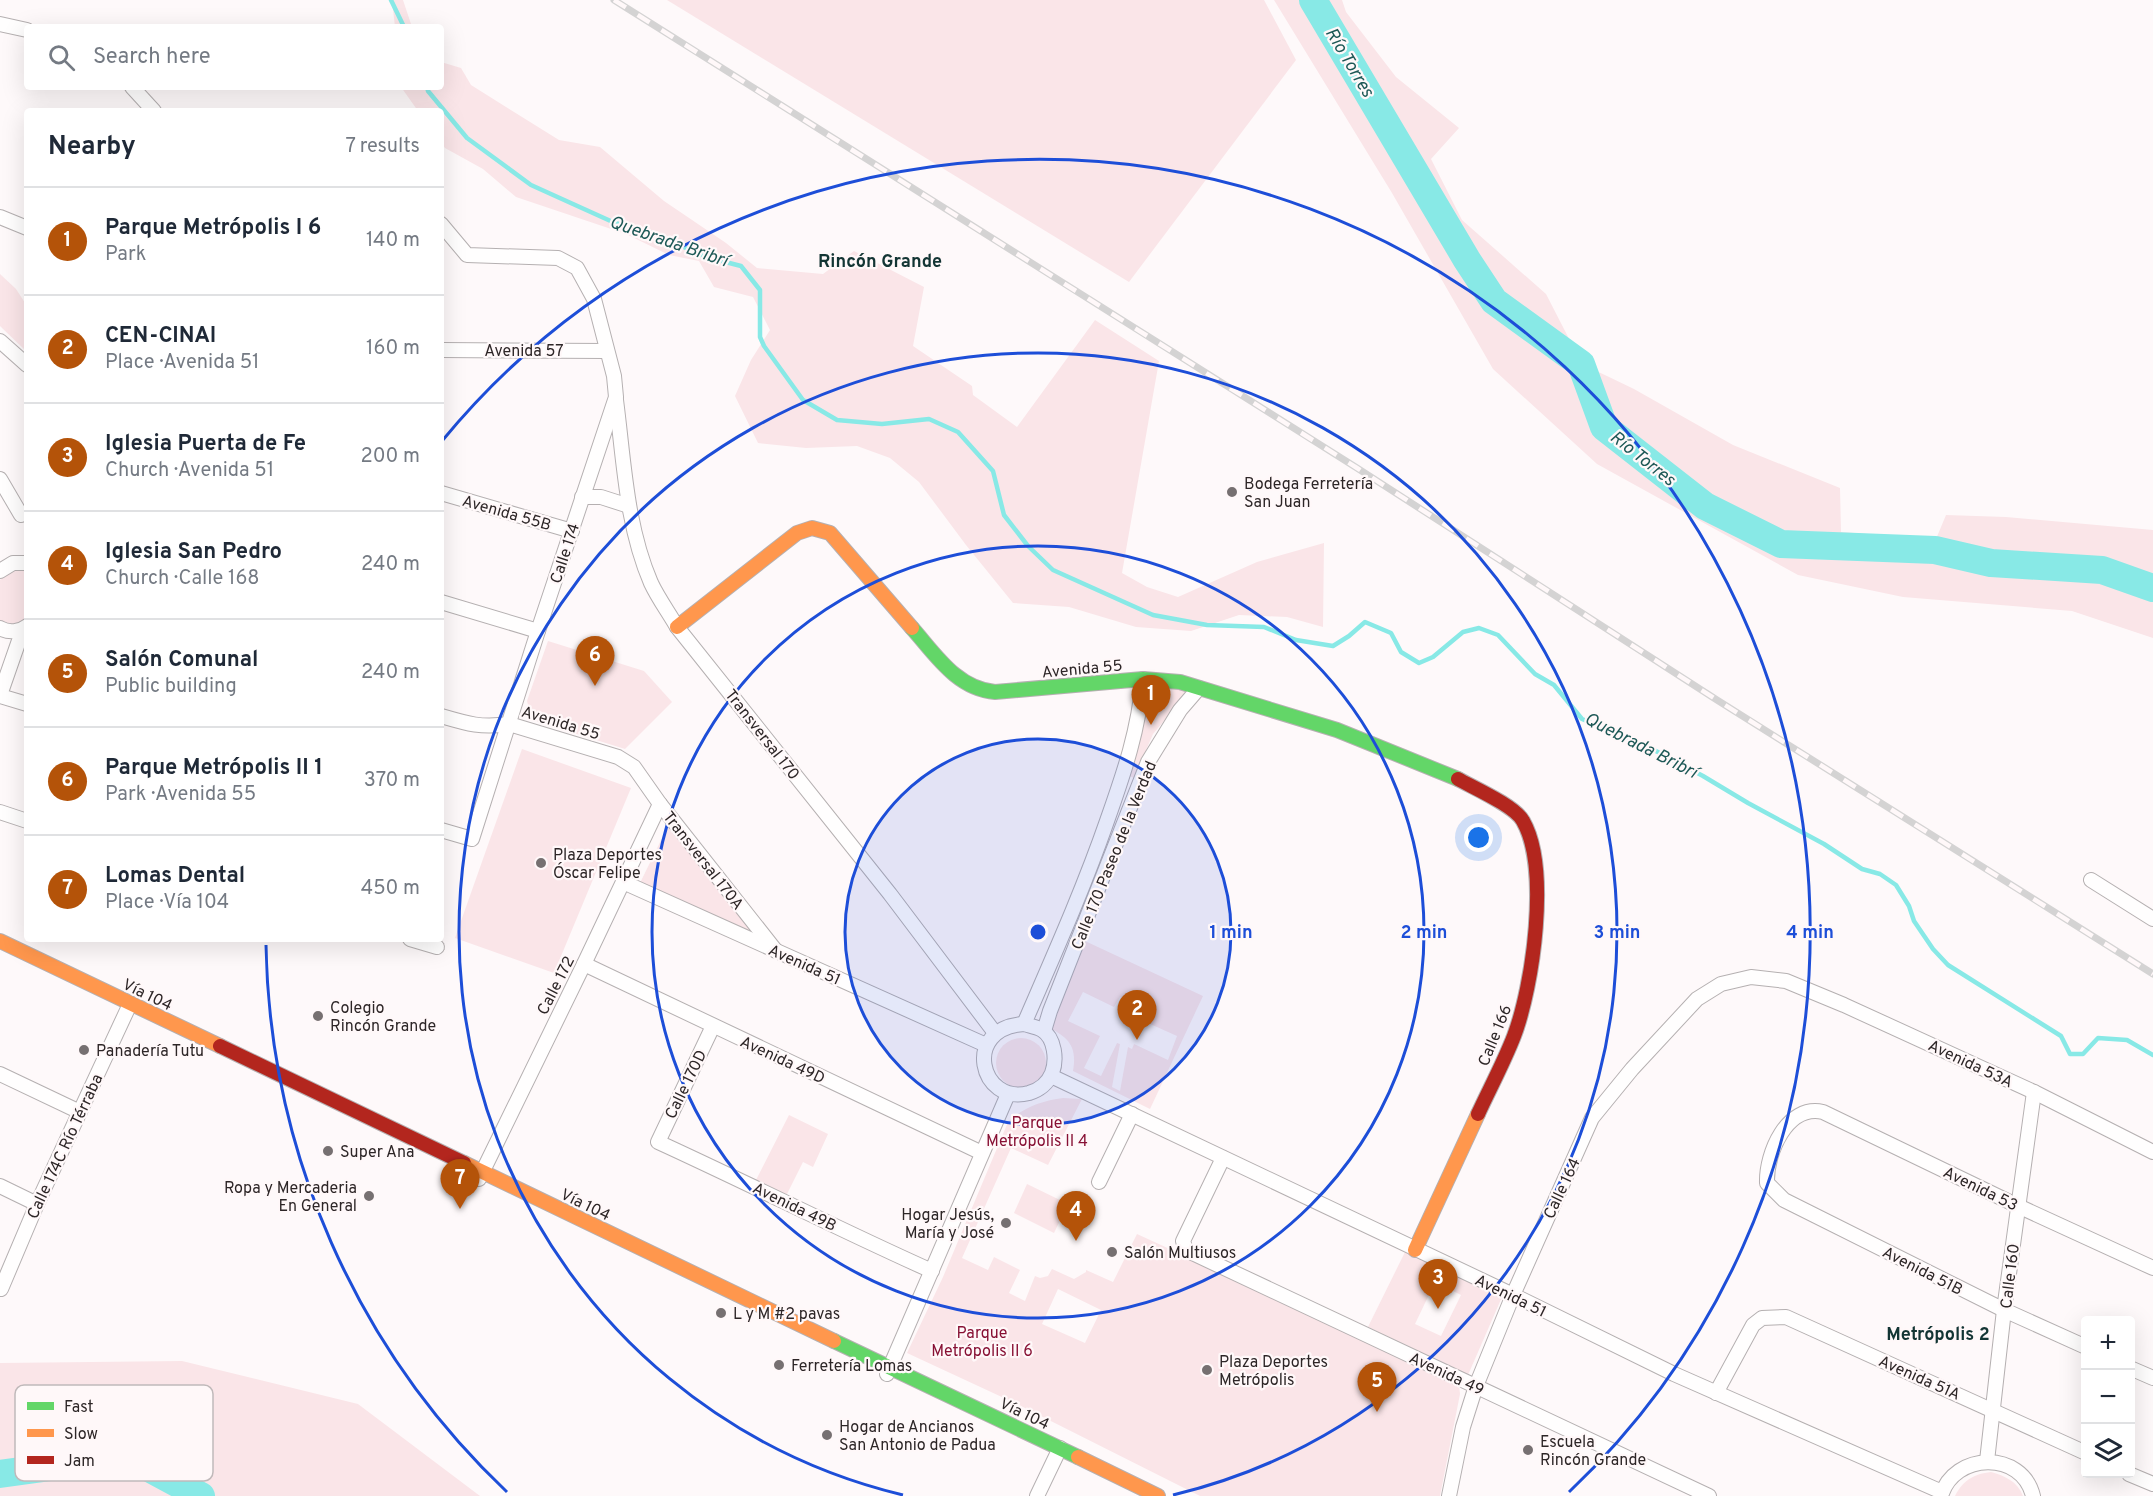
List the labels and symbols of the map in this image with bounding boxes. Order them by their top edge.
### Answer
water label: Río Torres [1319,24,1379,103]
water label: Quebrada Bribrí [606,211,735,275]
district label: Rincón Grande [818,251,942,274]
street label: Avenida 57 [484,342,564,362]
water label: Río Torres [1605,426,1680,493]
place label: Bodega Ferretería San Juan [1244,475,1373,513]
marker: Bodega Ferretería San Juan [1225,485,1239,499]
street label: Avenida 55B [460,492,553,536]
street label: Calle 174 [547,521,585,586]
pin: 6 [576,636,614,686]
street label: Avenida 55 [1041,656,1123,683]
pin: 1 [1132,676,1170,725]
street label: Transversal 170 [720,686,803,784]
street label: Avenida 55 [519,702,602,745]
water label: Quebrada Bribrí [1580,708,1705,787]
street label: Calle 170 Paseo de la Verdad [1068,759,1162,953]
street label: Transversal 170A [658,808,747,915]
your location [1464,823,1493,852]
place label: Plaza Deportes Óscar Felipe [553,846,662,884]
marker: Plaza Deportes Óscar Felipe [534,856,548,870]
centre of rings [1028,922,1048,942]
text: 1 min [1209,922,1253,945]
text: 2 min [1400,922,1448,945]
text: 3 min [1594,922,1640,945]
text: 4 min [1786,922,1834,945]
street label: Avenida 51 [765,941,843,991]
street label: Calle 172 [533,953,580,1019]
street label: Vía 104 [119,975,175,1016]
pin: 2 [1118,990,1156,1040]
place label: Colegio Rincón Grande [330,999,436,1037]
street label: Calle 166 [1474,1002,1517,1069]
marker: Colegio Rincón Grande [311,1009,325,1023]
street label: Avenida 49D [737,1032,828,1089]
street label: Avenida 53A [1924,1036,2016,1093]
place label: Panadería Tutu [96,1042,204,1062]
marker: Panadería Tutu [77,1043,91,1057]
street label: Calle 170D [661,1047,712,1123]
street label: Calle 174C Río Térraba [23,1071,108,1222]
park label: Parque Metrópolis II 4 [986,1114,1088,1152]
place label: Super Ana [340,1143,414,1163]
marker: Super Ana [321,1144,335,1158]
street label: Calle 164 [1540,1155,1586,1223]
pin: 7 [440,1160,480,1209]
street label: Avenida 53 [1939,1163,2021,1216]
place label: Ropa y Mercaderia En General [224,1179,357,1217]
street label: Avenida 49B [749,1179,839,1237]
street label: Vía 104 [557,1185,613,1226]
marker: Ropa y Mercaderia En General [362,1189,376,1203]
pin: 4 [1056,1192,1096,1241]
place label: Hogar Jesús, María y José [901,1206,994,1244]
marker: Hogar Jesús, María y José [999,1216,1013,1230]
street label: Avenida 51B [1879,1243,1966,1301]
street label: Calle 160 [1997,1243,2025,1310]
place label: Salón Multiusos [1124,1244,1236,1264]
marker: Salón Multiusos [1105,1245,1119,1259]
pin: 3 [1418,1260,1458,1309]
street label: Avenida 51 [1471,1271,1549,1323]
place label: L y M #2 pavas [733,1305,840,1325]
marker: L y M #2 pavas [714,1306,728,1320]
park label: Parque Metrópolis II 6 [931,1324,1033,1362]
district label: Metrópolis 2 [1886,1324,1990,1347]
street label: Avenida 49 [1405,1349,1487,1401]
street label: Avenida 51A [1875,1352,1963,1406]
place label: Plaza Deportes Metrópolis [1219,1353,1328,1391]
place label: Ferretería Lomas [791,1357,912,1377]
marker: Ferretería Lomas [772,1358,786,1372]
pin: 5 [1358,1362,1396,1412]
marker: Plaza Deportes Metrópolis [1200,1363,1214,1377]
legend [15,1385,213,1481]
street label: Vía 104 [996,1394,1052,1435]
text: Fast [64,1398,94,1418]
place label: Hogar de Ancianos San Antonio de Padua [839,1418,996,1456]
text: Slow [64,1425,98,1445]
marker: Hogar de Ancianos San Antonio de Padua [820,1428,834,1442]
place label: Escuela Rincón Grande [1540,1433,1646,1471]
marker: Escuela Rincón Grande [1521,1443,1535,1457]
text: Jam [64,1452,95,1472]

